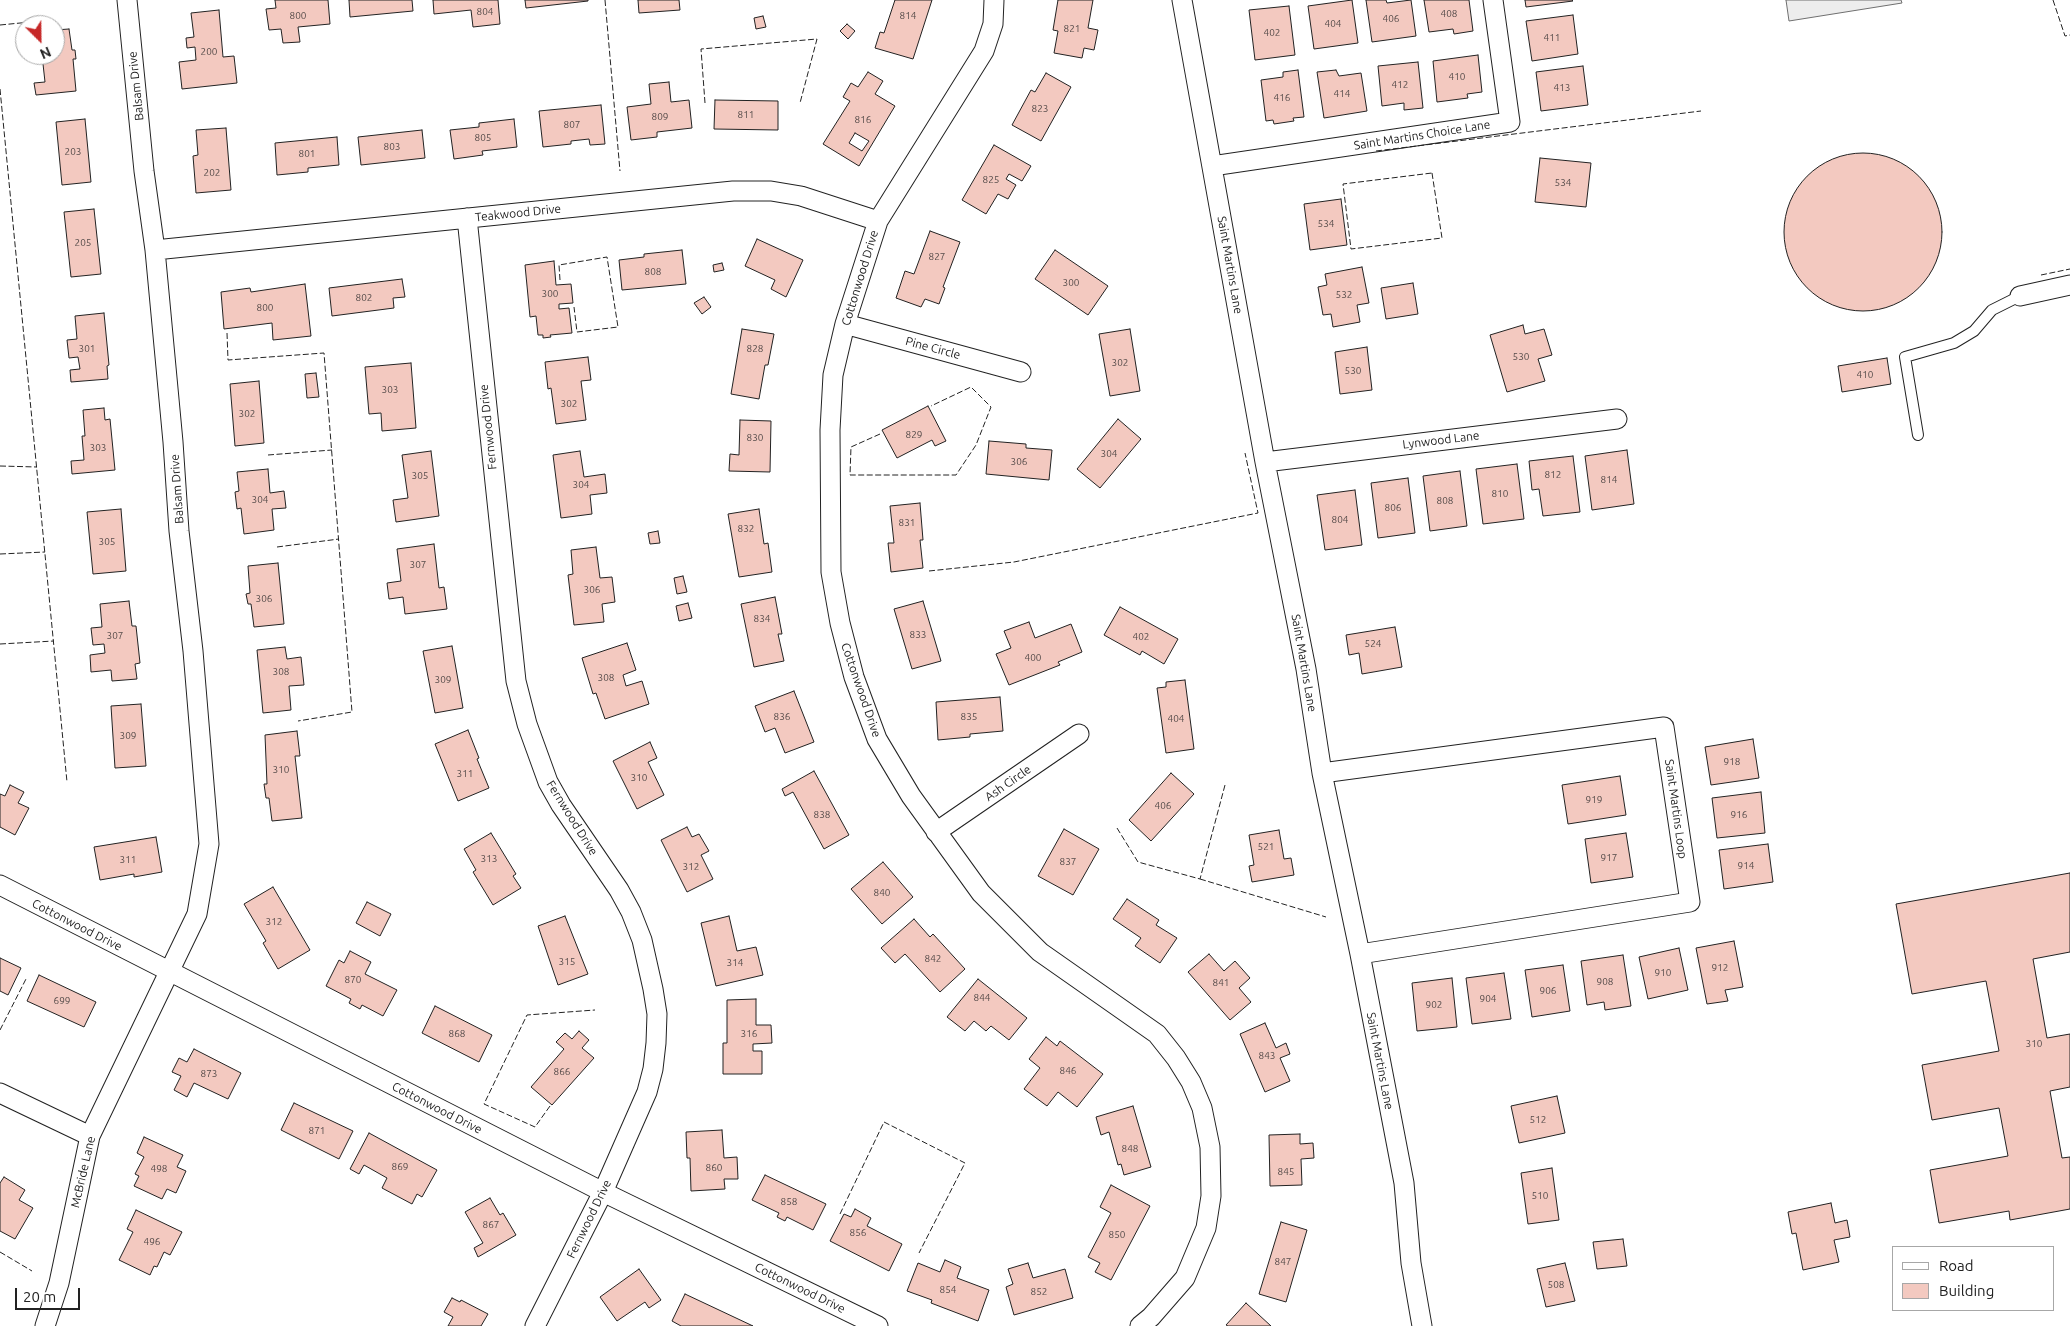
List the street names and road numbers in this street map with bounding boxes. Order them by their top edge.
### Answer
street label: Balsam Drive [125,51,147,121]
street label: Saint Martins Choice Lane [1353,117,1491,153]
street label: Teakwood Drive [474,201,562,225]
street label: Saint Martins Lane [1214,215,1246,315]
street label: Cottonwood Drive [839,229,881,327]
street label: Pine Circle [904,334,962,362]
street label: Fernwood Drive [476,384,500,470]
street label: Lynwood Lane [1402,428,1480,452]
street label: Balsam Drive [167,454,187,524]
street label: Saint Martins Lane [1288,613,1320,713]
street label: Cottonwood Drive [838,641,884,739]
street label: Saint Martins Loop [1662,758,1690,860]
street label: Ash Circle [982,762,1034,804]
street label: Fernwood Drive [543,778,601,858]
street label: Cottonwood Drive [30,896,124,954]
street label: Saint Martins Lane [1363,1011,1397,1111]
street label: Cottonwood Drive [390,1079,484,1137]
street label: McBride Lane [68,1135,98,1209]
street label: Fernwood Drive [564,1177,614,1261]
street label: Cottonwood Drive [752,1260,848,1316]

